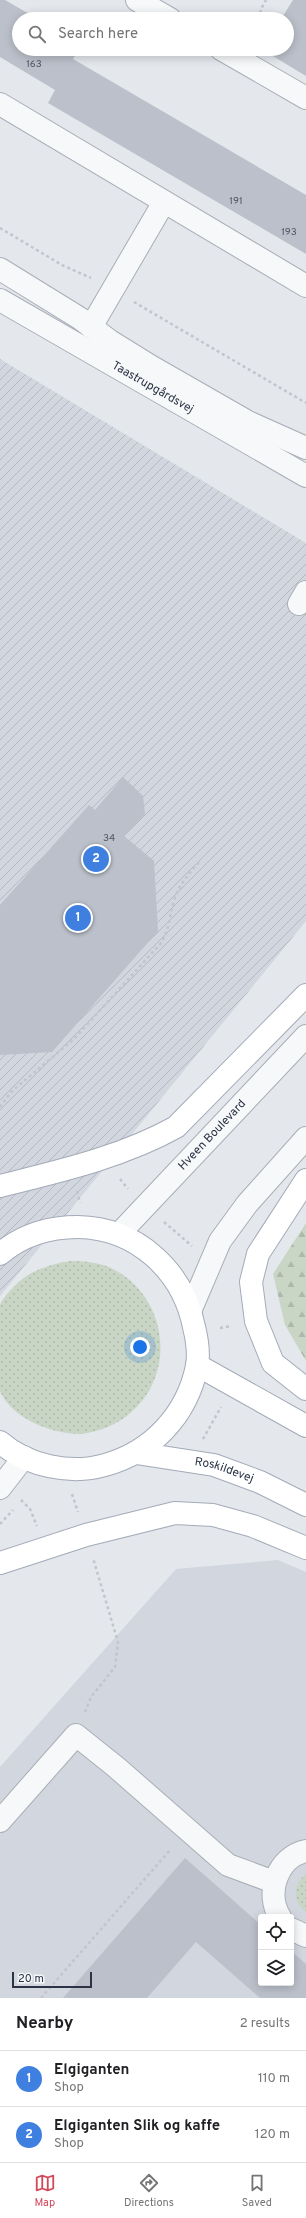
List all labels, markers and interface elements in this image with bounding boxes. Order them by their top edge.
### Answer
search box [12,12,294,56]
icon: search [26,23,48,45]
text: Search here [58,25,138,44]
house number: 163 [26,58,42,71]
house number: 191 [229,195,243,208]
house number: 193 [281,226,297,239]
street label: Taastrupgårdsvej [109,358,196,418]
house number: 34 [103,832,115,845]
pin: 2 [83,844,109,874]
pin: 1 [65,903,91,933]
street label: Hveen Boulevard [175,1096,250,1174]
your location [130,1337,150,1357]
street label: Roskildevej [194,1454,256,1487]
map controls [258,1914,294,1986]
button: locate [258,1914,294,1950]
button: layers [258,1950,294,1986]
scale bar [12,1970,92,1989]
text: 20 m [18,1972,44,1986]
text: Nearby [16,2013,73,2035]
text: 2 results [240,2016,290,2032]
text: Elgiganten [54,2061,130,2080]
text: 1 [26,2071,32,2087]
text: 110 m [258,2071,290,2087]
text: Shop [54,2080,84,2096]
text: Elgiganten Slik og kaffe [54,2117,220,2136]
text: 2 [25,2127,33,2143]
text: 120 m [255,2127,290,2143]
text: Shop [54,2136,84,2152]
tab: Map [34,2172,56,2210]
tab: Directions [124,2172,174,2210]
tab: Saved [242,2172,272,2210]

